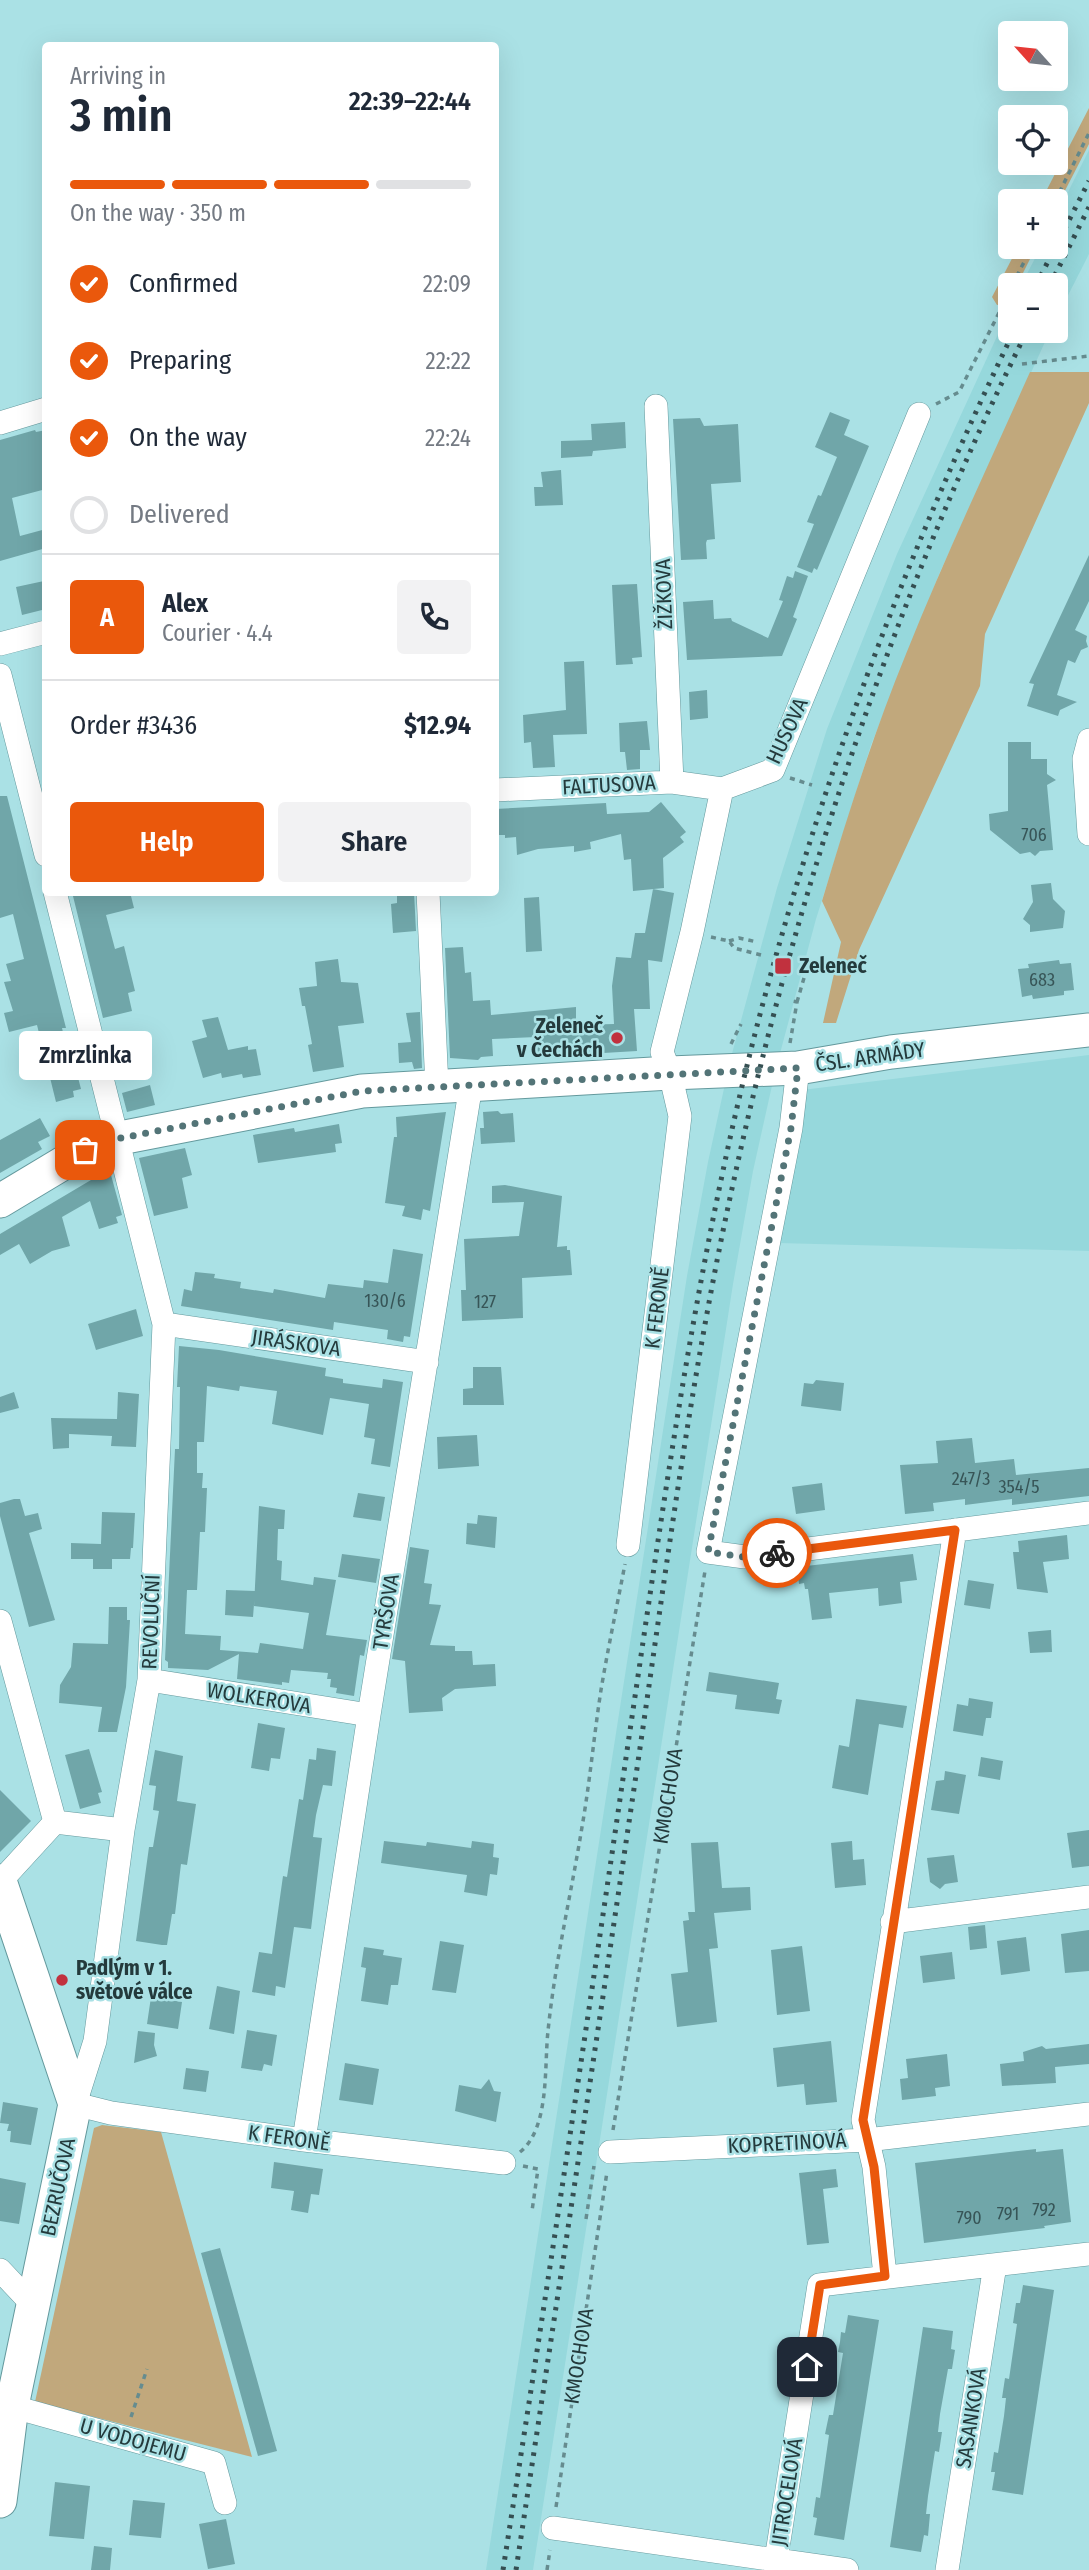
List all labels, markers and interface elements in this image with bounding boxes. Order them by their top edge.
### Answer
north arrow [998,21,1068,91]
map controls [998,21,1068,343]
text: Arriving in [70,62,166,90]
text: 22:39–22:44 [349,86,471,117]
text: 3 min [70,88,173,143]
button: locate [998,105,1068,175]
button: + [998,189,1068,259]
text: On the way · 350 m [70,199,246,227]
icon: check [70,265,108,303]
text: Confirmed [129,268,239,299]
text: 22:09 [423,270,471,298]
button: − [998,273,1068,343]
icon: check [70,342,108,380]
text: Preparing [129,345,231,376]
text: 22:22 [426,347,471,375]
icon: check [70,419,108,457]
text: On the way [129,422,247,453]
text: 22:24 [425,424,471,452]
text: Delivered [129,499,230,530]
street label: ŽIŽKOVA [650,558,678,630]
button: phone [397,580,471,654]
text: Alex [162,588,208,619]
text: A [100,602,114,633]
text: Courier · 4.4 [162,619,273,647]
street label: HUSOVA [760,694,814,768]
text: Order #3436 [70,710,197,741]
text: $12.94 [404,710,471,741]
street label: FALTUSOVA [562,770,656,800]
button: Help [70,802,264,882]
button: Share [278,802,471,882]
house number: 706 [1021,824,1047,846]
place label: Zeleneč [799,953,867,979]
marker: Zeleneč [773,956,793,976]
house number: 683 [1029,969,1055,991]
place label: Zeleneč v Čechách [516,1013,604,1063]
marker: Zeleneč v Čechách [609,1030,625,1046]
callout: Zmrzlinka [18,1031,152,1080]
street label: ČSL. ARMÁDY [814,1036,927,1078]
text: Zmrzlinka [39,1041,132,1069]
pin [55,1120,115,1180]
icon: bag [66,1131,104,1169]
street label: K FERONĚ [639,1266,675,1350]
house number: 130/6 [364,1290,406,1312]
house number: 127 [474,1291,496,1313]
street label: JIRÁSKOVA [250,1324,342,1362]
house number: 247/3 [952,1468,990,1490]
house number: 354/5 [998,1476,1040,1498]
courier [742,1518,812,1588]
icon: bike [758,1534,796,1572]
street label: TYRŠOVA [367,1572,405,1652]
street label: REVOLUČNÍ [136,1573,166,1670]
street label: WOLKEROVA [205,1677,313,1719]
street label: KMOCHOVA [648,1746,688,1846]
place label: Padlým v 1. světové válce [76,1955,193,2005]
marker: Padlým v 1. světové válce [54,1972,70,1988]
street label: K FERONĚ [247,2119,332,2157]
street label: KOPRETINOVÁ [727,2127,847,2159]
street label: BEZRUČOVA [35,2136,81,2238]
house number: 792 [1032,2199,1056,2221]
house number: 791 [997,2203,1019,2225]
house number: 790 [956,2207,982,2229]
street label: KMOCHOVA [559,2306,599,2406]
pin [777,2337,837,2397]
icon: home [788,2348,826,2386]
street label: SASANKOVÁ [950,2366,992,2470]
street label: U VODOJEMU [77,2412,189,2468]
street label: JITROCELOVÁ [766,2436,808,2548]

